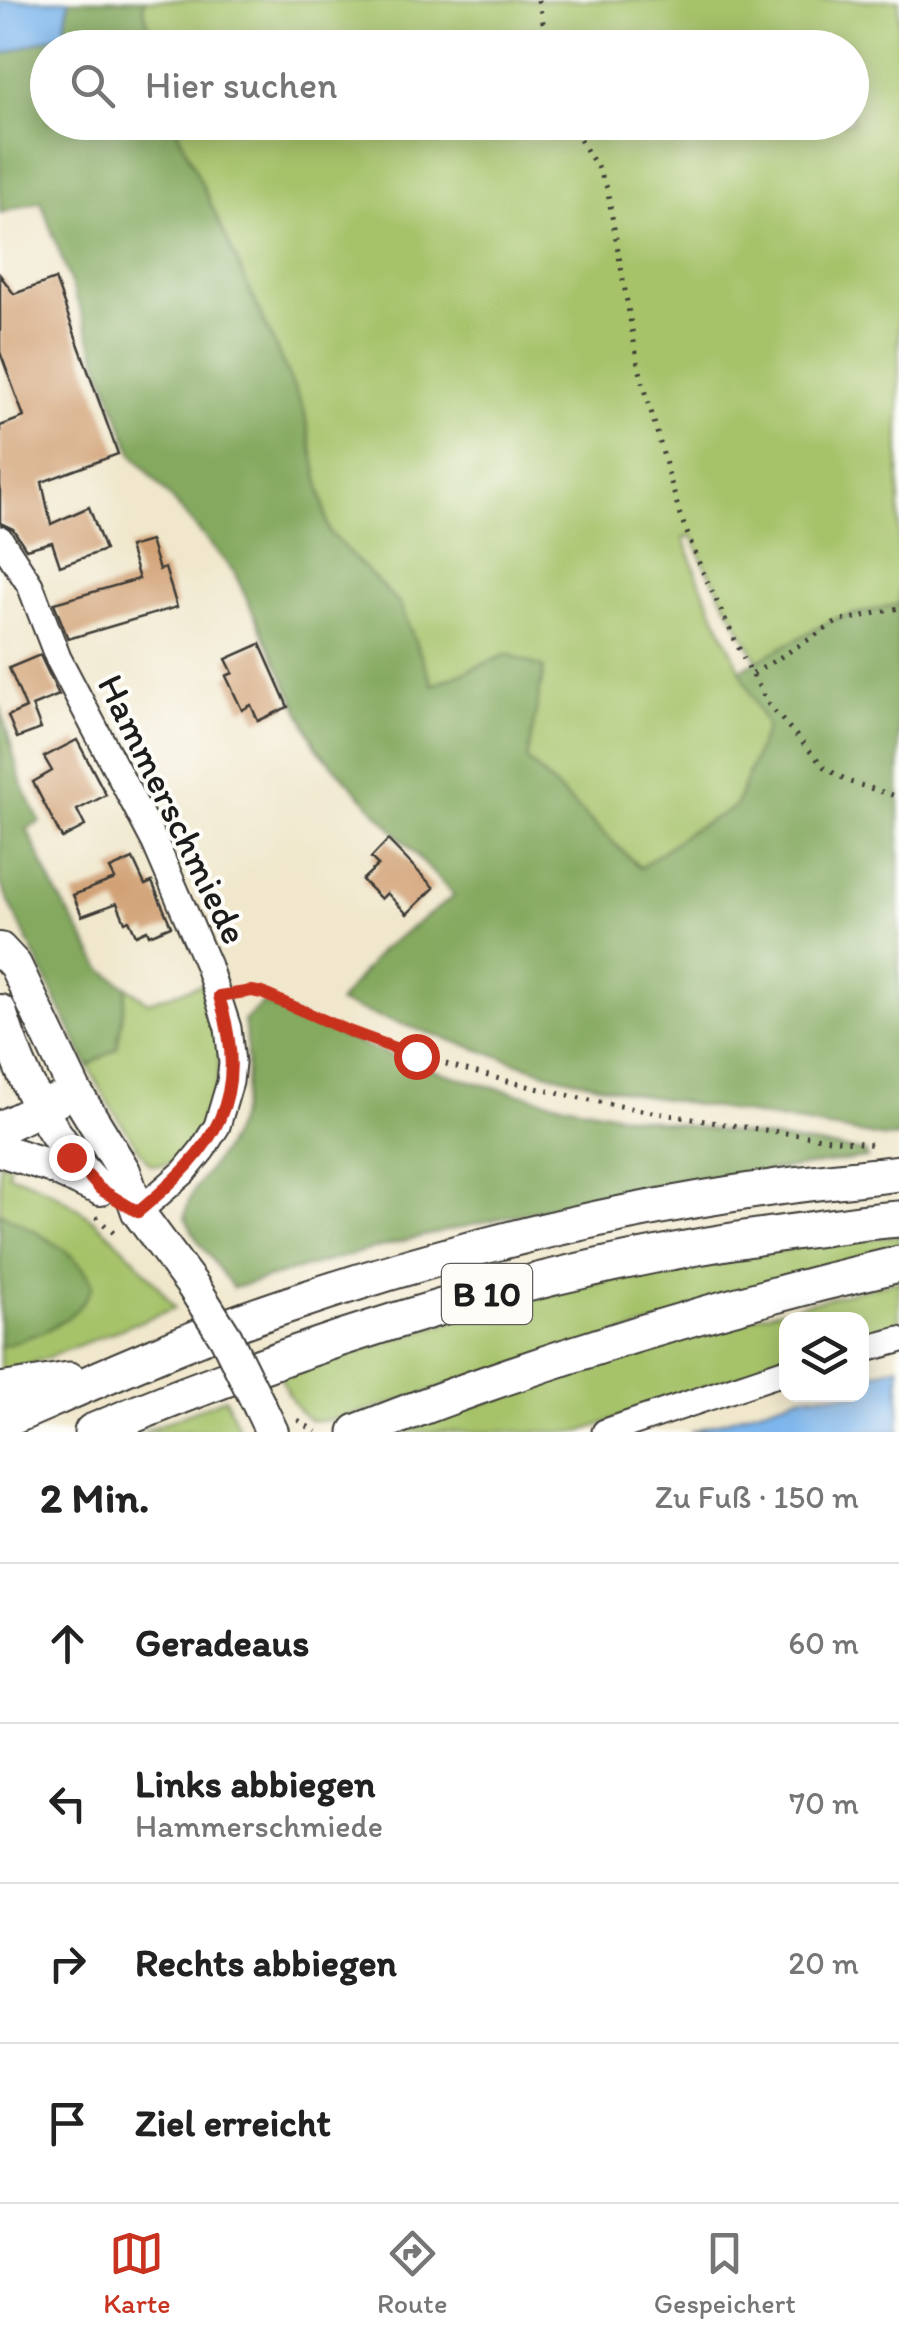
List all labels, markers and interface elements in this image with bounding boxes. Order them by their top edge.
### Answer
search box [30,30,869,140]
icon: search [65,58,120,113]
text: Hier suchen [145,62,337,108]
street label: Hammerschmiede [88,667,258,951]
route start [394,1034,440,1080]
route end [49,1135,95,1181]
road number: B 10 [442,1264,532,1324]
map controls [779,1312,869,1402]
button: layers [779,1312,869,1402]
text: 2 Min. [40,1472,149,1523]
text: Zu Fuß · 150 m [655,1478,859,1516]
icon: ahead [40,1616,95,1671]
text: Geradeaus [135,1620,309,1666]
text: 60 m [788,1624,859,1662]
text: Links abbiegen [135,1761,375,1807]
icon: left [40,1776,95,1831]
text: 70 m [789,1784,859,1822]
text: Hammerschmiede [135,1807,383,1845]
icon: right [40,1936,95,1991]
text: Rechts abbiegen [135,1940,397,1986]
text: 20 m [788,1944,859,1982]
icon: arrive [40,2096,95,2151]
text: Ziel erreicht [135,2100,331,2146]
tab: Karte [103,2226,171,2320]
tab: Route [377,2226,447,2320]
tab: Gespeichert [654,2226,796,2320]

